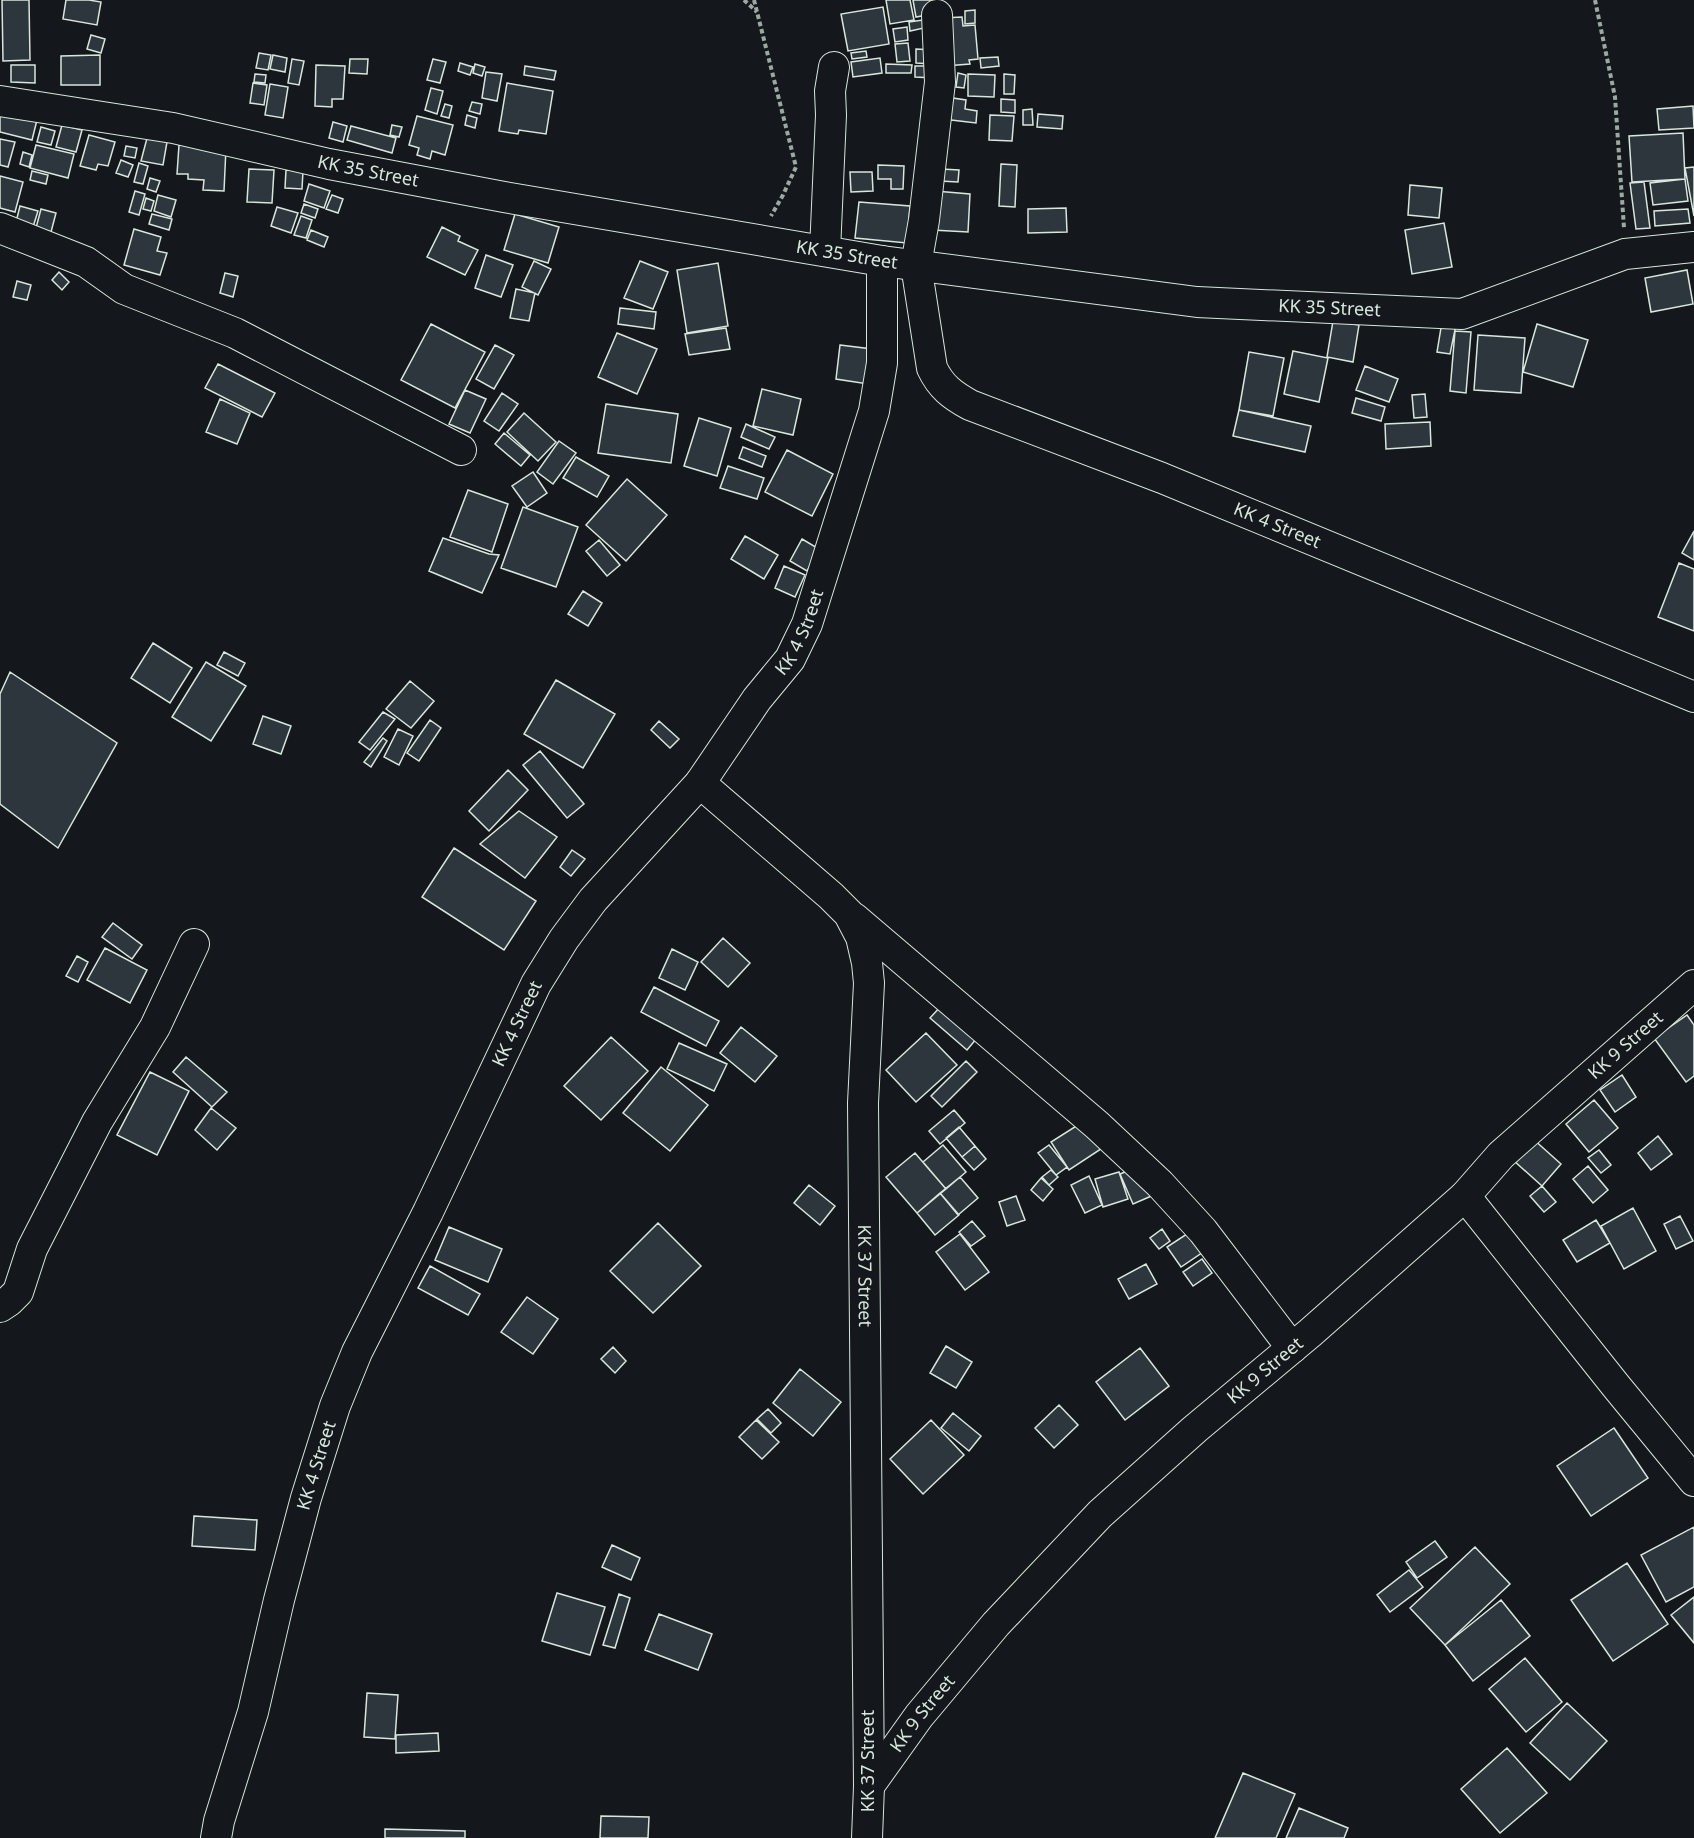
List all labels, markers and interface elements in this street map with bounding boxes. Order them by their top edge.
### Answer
street label: KK 35 Street [315,149,421,192]
street label: KK 35 Street [794,234,900,274]
street label: KK 35 Street [1278,293,1382,321]
street label: KK 4 Street [1230,496,1325,553]
street label: KK 4 Street [769,586,828,680]
street label: KK 4 Street [486,976,547,1070]
street label: KK 9 Street [1582,1005,1668,1084]
street label: KK 37 Street [853,1224,878,1328]
street label: KK 9 Street [1221,1331,1308,1409]
street label: KK 4 Street [290,1417,341,1512]
street label: KK 9 Street [884,1669,960,1757]
street label: KK 37 Street [855,1709,879,1812]

